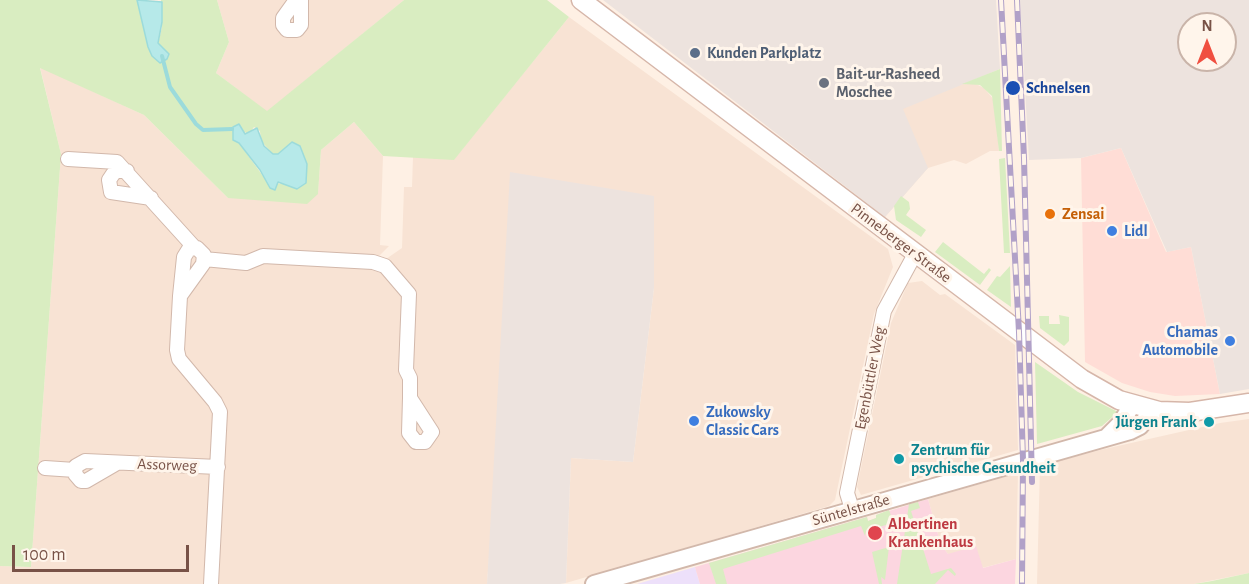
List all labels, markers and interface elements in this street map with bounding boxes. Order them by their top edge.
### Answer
north arrow [1177,12,1237,72]
text: N [1201,18,1213,34]
place label: Kunden Parkplatz [707,43,821,63]
marker: Kunden Parkplatz [688,46,702,60]
place label: Bait-ur-Rasheed Moschee [836,64,940,102]
marker: Bait-ur-Rasheed Moschee [817,76,831,90]
place label: Schnelsen [1026,78,1091,98]
marker: Schnelsen [1004,79,1022,97]
street label: Pinneberger Straße [847,199,955,287]
place label: Zensai [1062,204,1105,224]
marker: Zensai [1043,207,1057,221]
place label: Lidl [1124,221,1148,241]
marker: Lidl [1105,224,1119,238]
place label: Chamas Automobile [1142,322,1218,360]
street label: Egenbüttler Weg [851,325,889,431]
marker: Chamas Automobile [1223,334,1237,348]
place label: Zukowsky Classic Cars [706,402,779,440]
place label: Jürgen Frank [1115,412,1197,432]
marker: Zukowsky Classic Cars [687,414,701,428]
marker: Jürgen Frank [1202,415,1216,429]
place label: Zentrum für psychische Gesundheit [911,440,1056,478]
marker: Zentrum für psychische Gesundheit [892,452,906,466]
street label: Assorweg [137,454,197,476]
street label: Süntelstraße [810,490,892,530]
place label: Albertinen Krankenhaus [888,514,973,552]
marker: Albertinen Krankenhaus [866,524,884,542]
scale bar [15,533,192,571]
text: 100 m [23,546,66,564]

